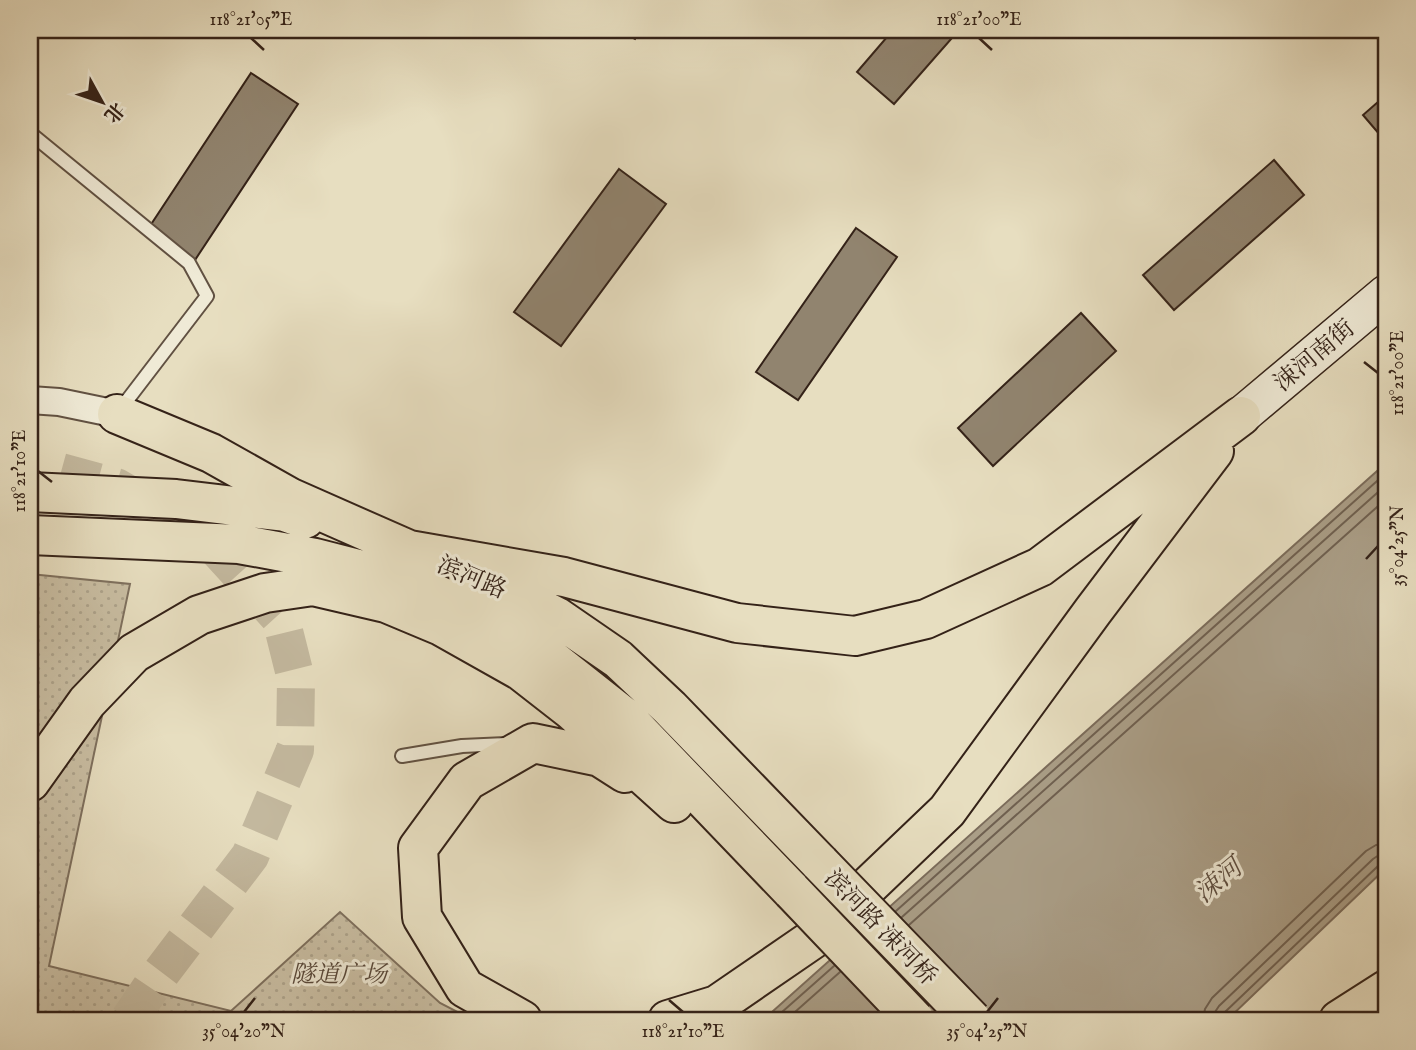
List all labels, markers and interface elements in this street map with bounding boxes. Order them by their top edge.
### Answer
text: 118°21'05"E [209,9,293,32]
text: 118°21'00"E [936,9,1022,32]
north arrow [66,66,136,136]
text: 北 [98,97,129,127]
street label: 涑河南街 [1268,313,1362,399]
text: 118°21'00"E [1387,330,1410,416]
text: 118°21'10"E [9,429,32,513]
text: 35°04'25"N [1387,505,1410,587]
street label: 滨河路 [432,550,511,607]
water label: 涑河 [1188,849,1253,911]
street label: 滨河路 涑河桥 [817,864,943,992]
park label: 隧道广场 [291,960,389,991]
text: 35°04'20"N [202,1021,286,1044]
text: 118°21'10"E [641,1021,725,1044]
text: 35°04'25"N [946,1021,1028,1044]

